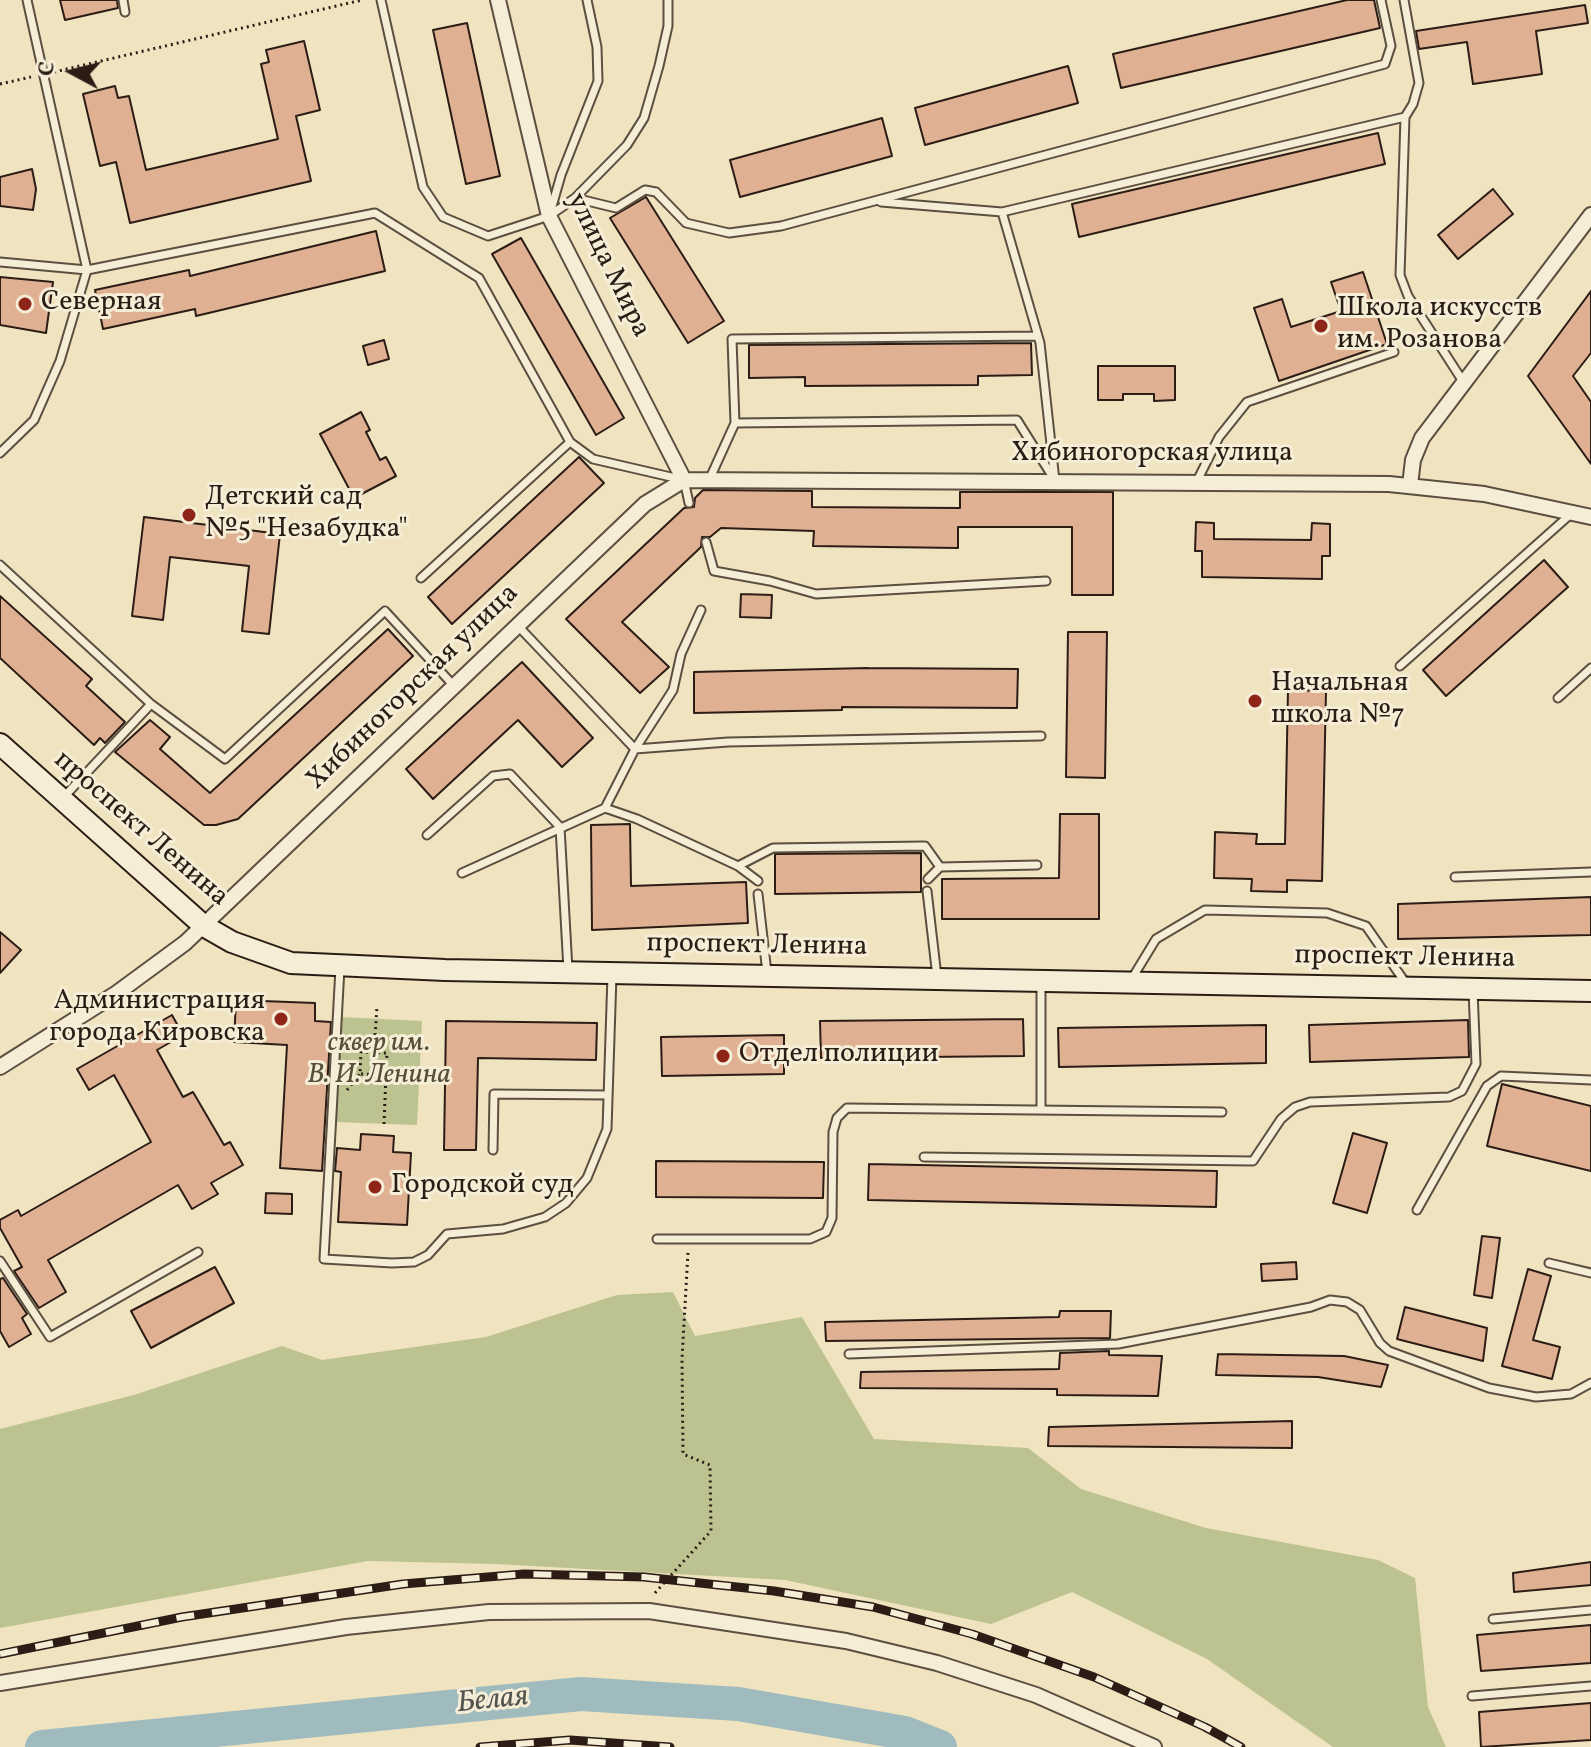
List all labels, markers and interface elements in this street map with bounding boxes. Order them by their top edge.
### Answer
north arrow [32,32,112,112]
text: С [31,60,64,78]
street label: улица Мира [558,188,656,344]
place label: Северная [41,287,162,321]
place label: Школа искусств им. Розанова [1337,293,1542,359]
marker: Северная [16,295,34,313]
marker: Школа искусств им. Розанова [1312,317,1330,335]
street label: Хибиногорская улица [1011,438,1293,472]
place label: Детский сад №5 "Незабудка" [205,482,408,548]
marker: Детский сад №5 "Незабудка" [180,506,198,524]
street label: Хибиногорская улица [301,578,527,798]
place label: Начальная школа №7 [1271,668,1408,734]
marker: Начальная школа №7 [1246,692,1264,710]
street label: проспект Ленина [46,745,234,915]
street label: проспект Ленина [646,928,868,966]
street label: проспект Ленина [1294,940,1516,978]
place label: Администрация города Кировска [49,986,265,1052]
marker: Администрация города Кировска [272,1010,290,1028]
park label: сквер им. В. И. Ленина [307,1028,451,1094]
place label: Отдел полиции [739,1039,939,1073]
marker: Отдел полиции [714,1047,732,1065]
place label: Городской суд [391,1170,574,1204]
marker: Городской суд [366,1178,384,1196]
water label: Белая [456,1680,530,1724]

